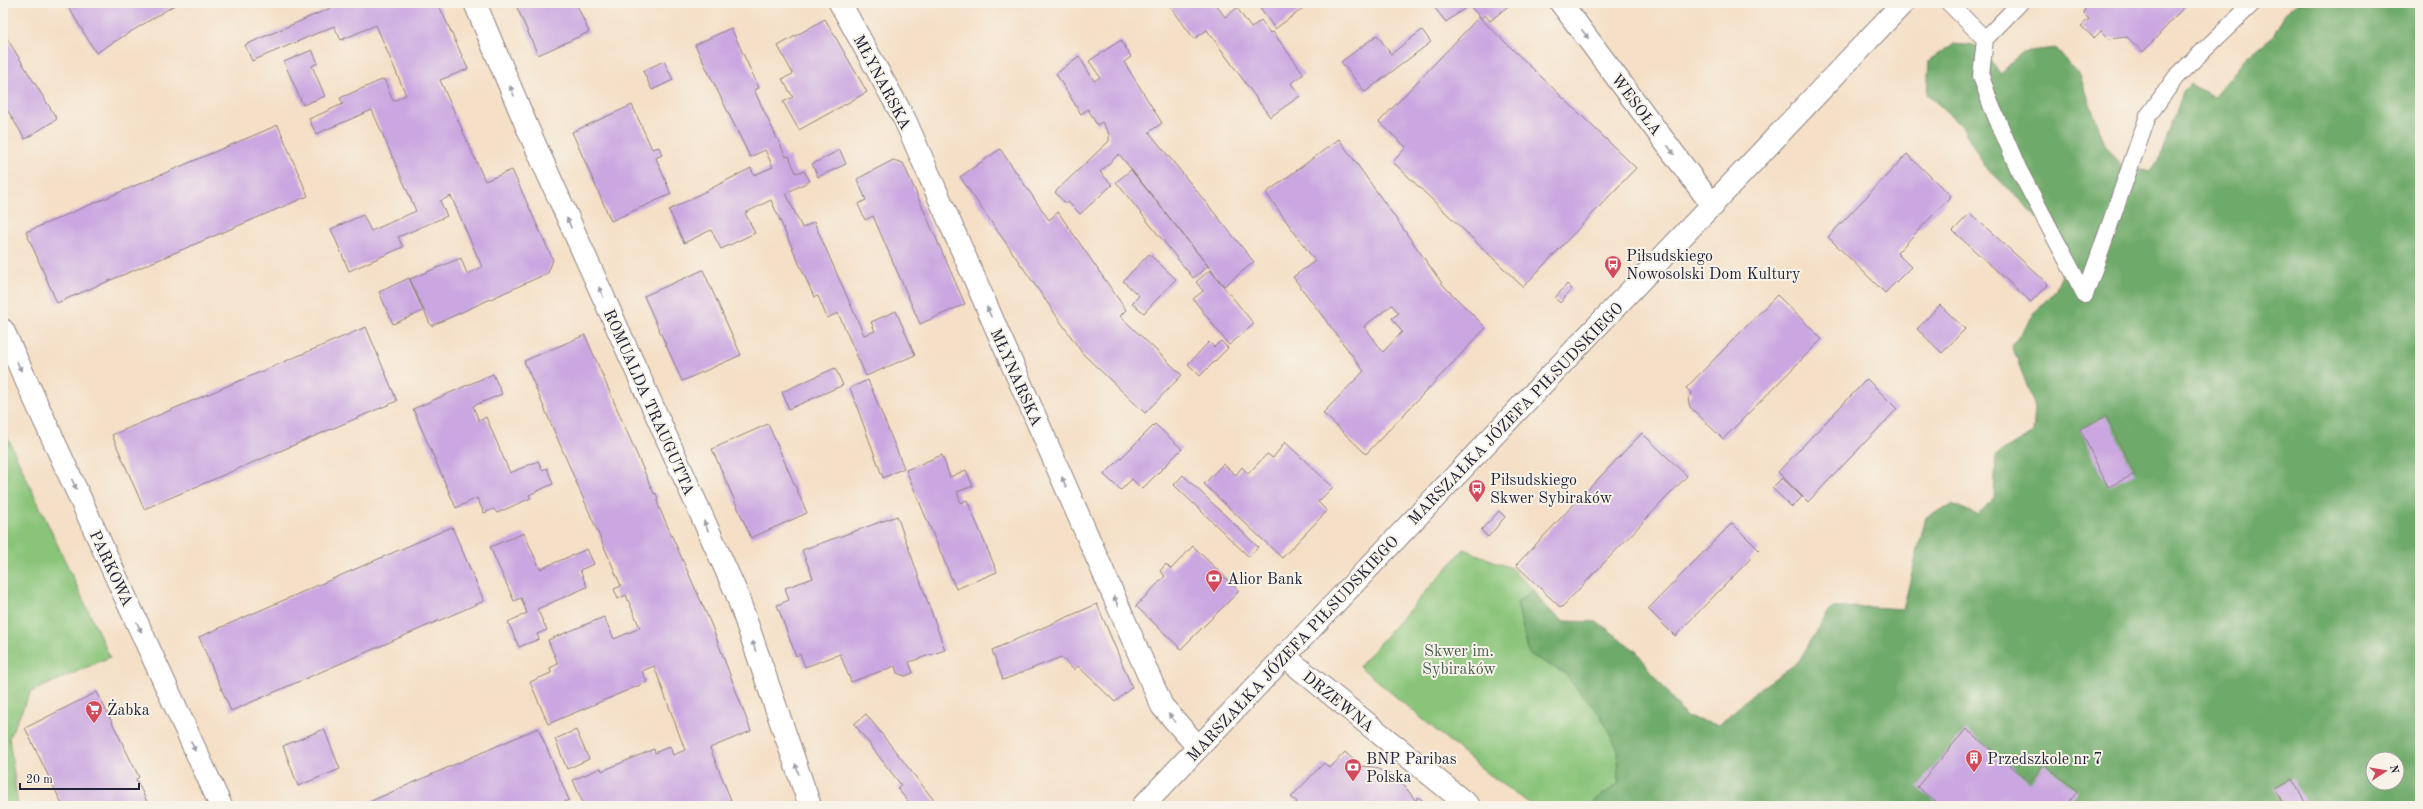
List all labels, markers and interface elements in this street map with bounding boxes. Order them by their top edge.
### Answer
one-way arrow [1580,29,1589,40]
street label: MŁYNARSKA [850,33,913,133]
street label: WESOŁA [1607,71,1664,139]
one-way arrow [508,84,514,96]
one-way arrow [1666,144,1675,155]
one-way arrow [566,217,572,229]
place label: Piłsudskiego Nowosolski Dom Kultury [1626,249,1801,283]
bus stop icon: Piłsudskiego Nowosolski Dom Kultury [1603,254,1623,279]
one-way arrow [598,287,604,298]
street label: MARSZAŁKA JÓZEFA PIŁSUDSKIEGO [1402,297,1627,528]
one-way arrow [986,306,992,318]
street label: ROMUALDA TRAUGUTTA [600,307,697,498]
street label: MŁYNARSKA [987,327,1044,429]
one-way arrow [16,360,22,371]
place label: Piłsudskiego Skwer Sybiraków [1490,473,1613,507]
one-way arrow [1061,477,1067,488]
one-way arrow [71,478,77,490]
bus stop icon: Piłsudskiego Skwer Sybiraków [1467,478,1487,503]
one-way arrow [703,520,709,531]
street label: PARKOWA [86,528,135,609]
street label: MARSZAŁKA JÓZEFA PIŁSUDSKIEGO [1181,530,1402,765]
bank icon: Alior Bank [1204,568,1224,593]
place label: Alior Bank [1227,572,1303,588]
one-way arrow [1113,596,1119,607]
one-way arrow [137,622,143,634]
one-way arrow [751,640,757,652]
park label: Skwer im. Sybiraków [1422,644,1496,678]
street label: DRZEWNA [1299,669,1376,736]
supermarket icon: Żabka [84,699,104,724]
place label: Żabka [107,699,150,719]
one-way arrow [1168,712,1177,723]
one-way arrow [190,740,196,751]
building icon: Przedszkole nr 7 [1964,748,1984,773]
north arrow [2365,751,2405,791]
place label: BNP Paribas Polska [1366,752,1457,786]
place label: Przedszkole nr 7 [1987,752,2103,768]
bank icon: BNP Paribas Polska [1343,757,1363,782]
one-way arrow [794,763,800,775]
text: N [2387,764,2400,775]
scale bar [20,765,139,791]
text: 20 m [26,774,53,786]

